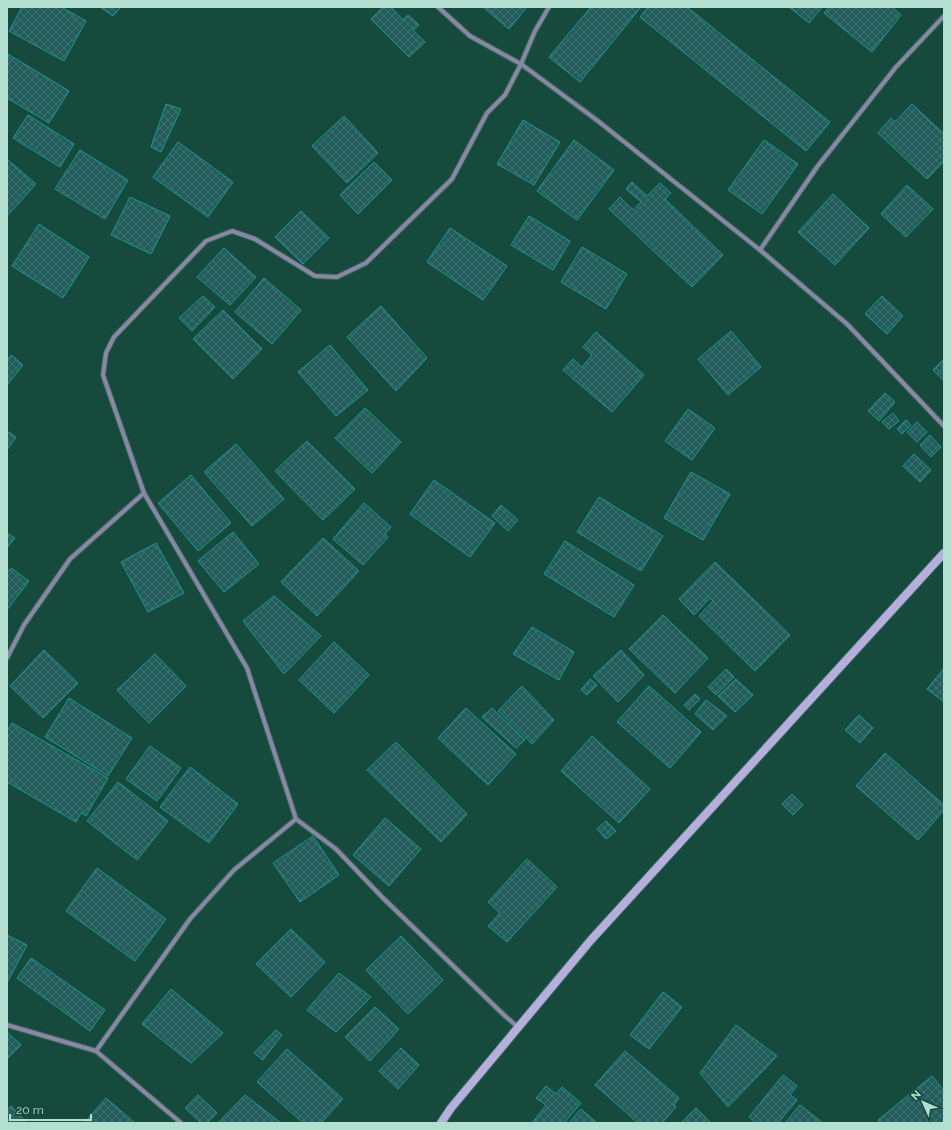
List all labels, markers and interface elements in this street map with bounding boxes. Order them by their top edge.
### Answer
north arrow [903,1082,943,1122]
text: N [909,1088,924,1103]
scale bar [10,1096,91,1122]
text: 20 m [16,1103,44,1117]

